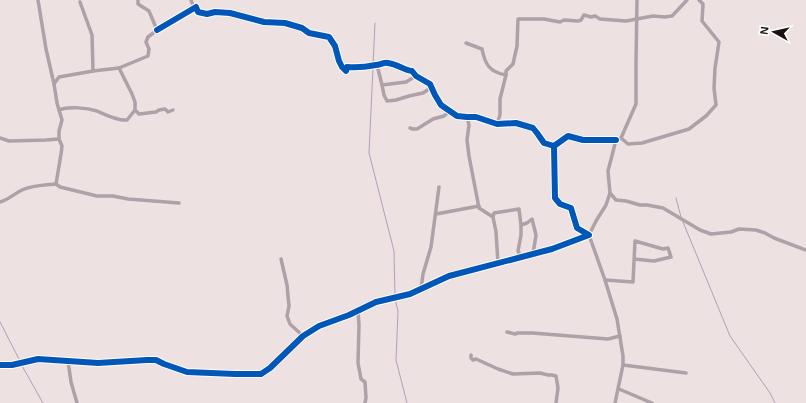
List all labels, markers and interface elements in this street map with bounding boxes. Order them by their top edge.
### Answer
north arrow [754,12,794,52]
text: N [758,26,771,35]

